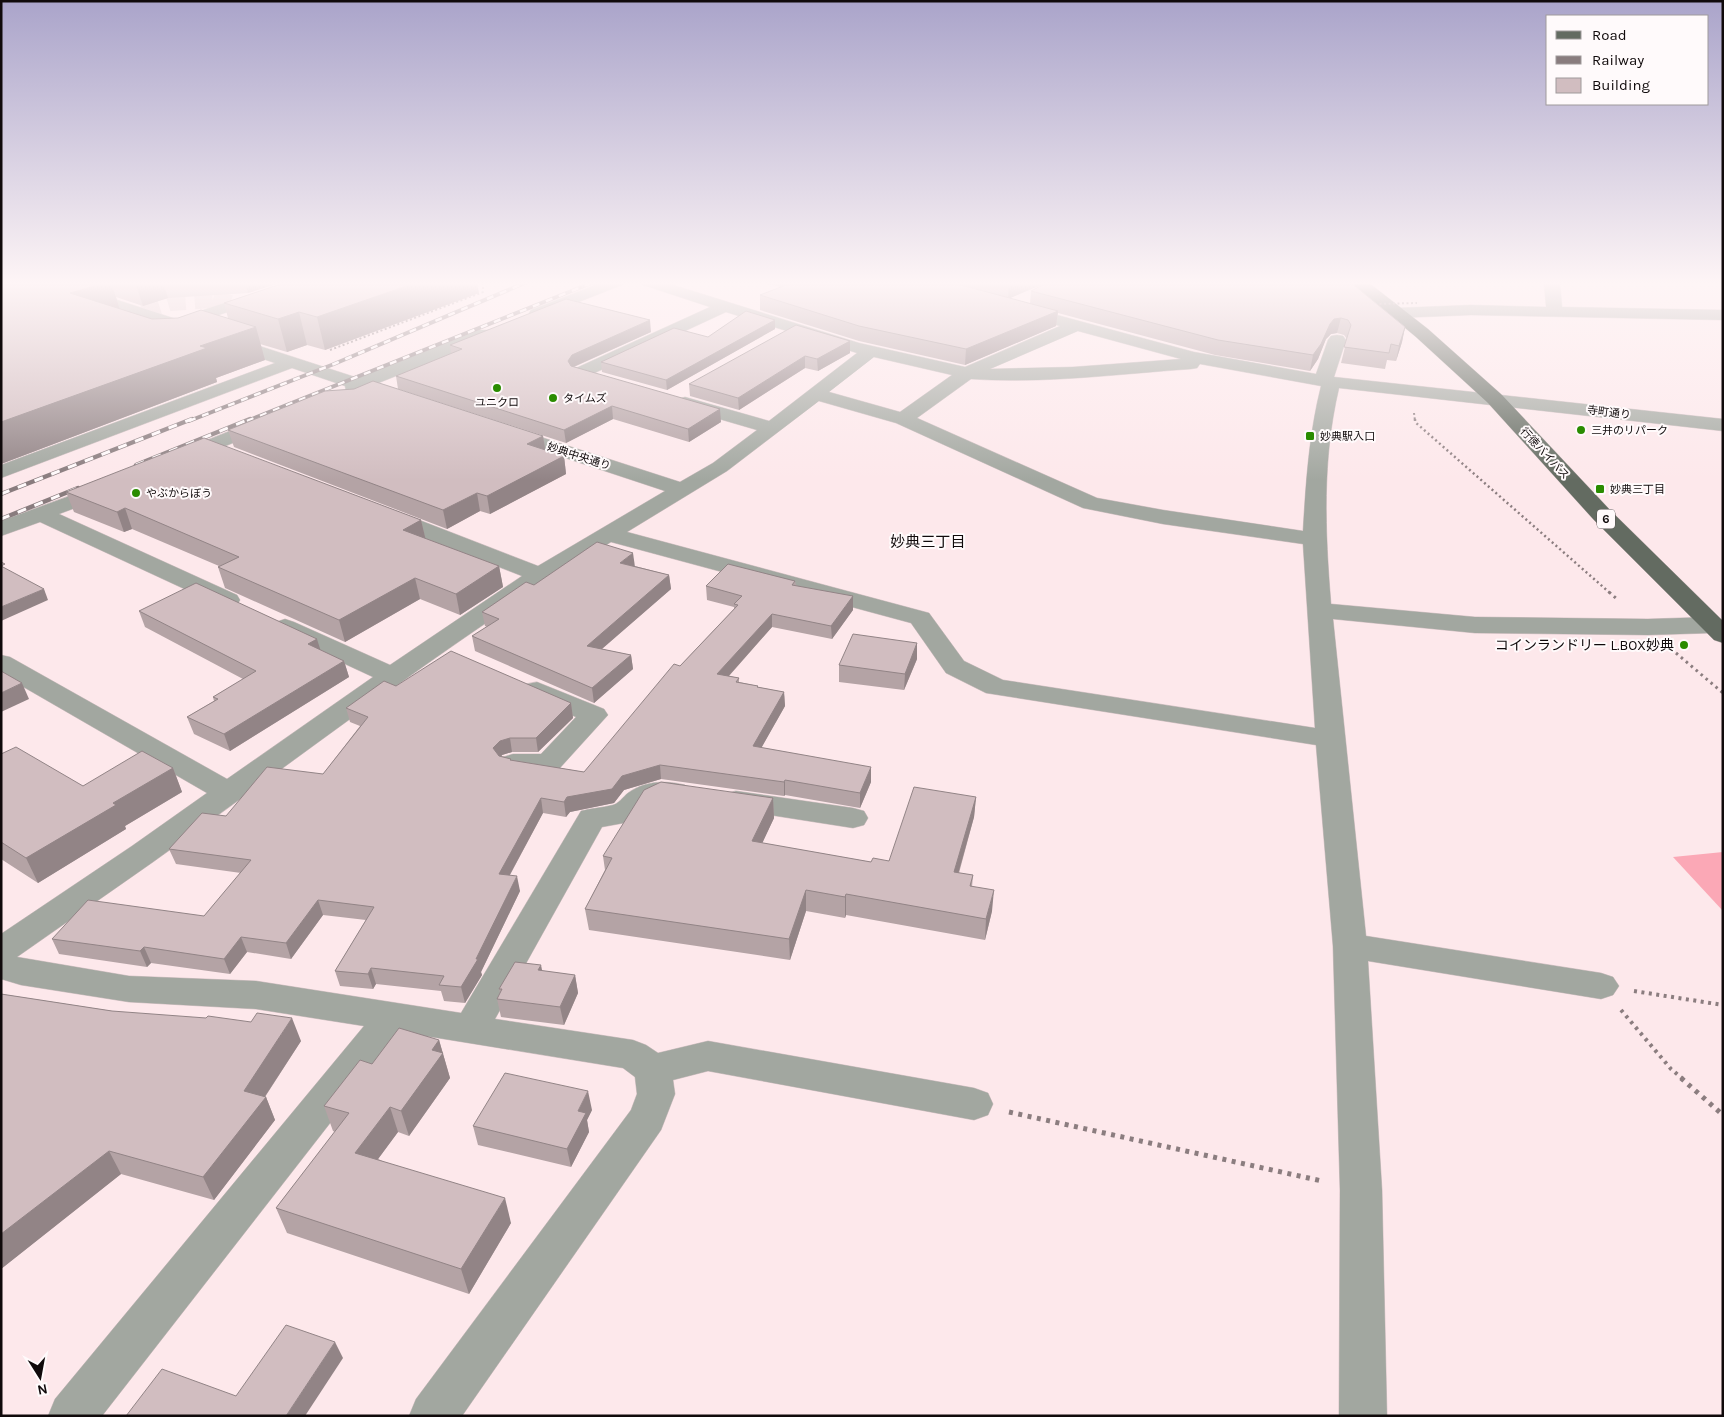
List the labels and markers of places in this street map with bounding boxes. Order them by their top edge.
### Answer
marker: ユニクロ [491,382,503,394]
marker: タイムズ [547,392,559,404]
place label: タイムズ [563,392,607,405]
place label: ユニクロ [475,396,519,409]
marker: 三井のリパーク [1575,424,1587,436]
place label: 三井のリパーク [1591,424,1668,437]
marker: 妙典駅入口 [1304,430,1316,442]
place label: 妙典駅入口 [1320,430,1375,443]
marker: 妙典三丁目 [1594,483,1606,495]
place label: 妙典三丁目 [1610,483,1665,496]
marker: やぶからぼう [130,487,142,499]
place label: やぶからぼう [146,487,212,500]
place label: コインランドリー L.BOX妙典 [1495,637,1674,654]
marker: コインランドリー L.BOX妙典 [1678,639,1690,651]

